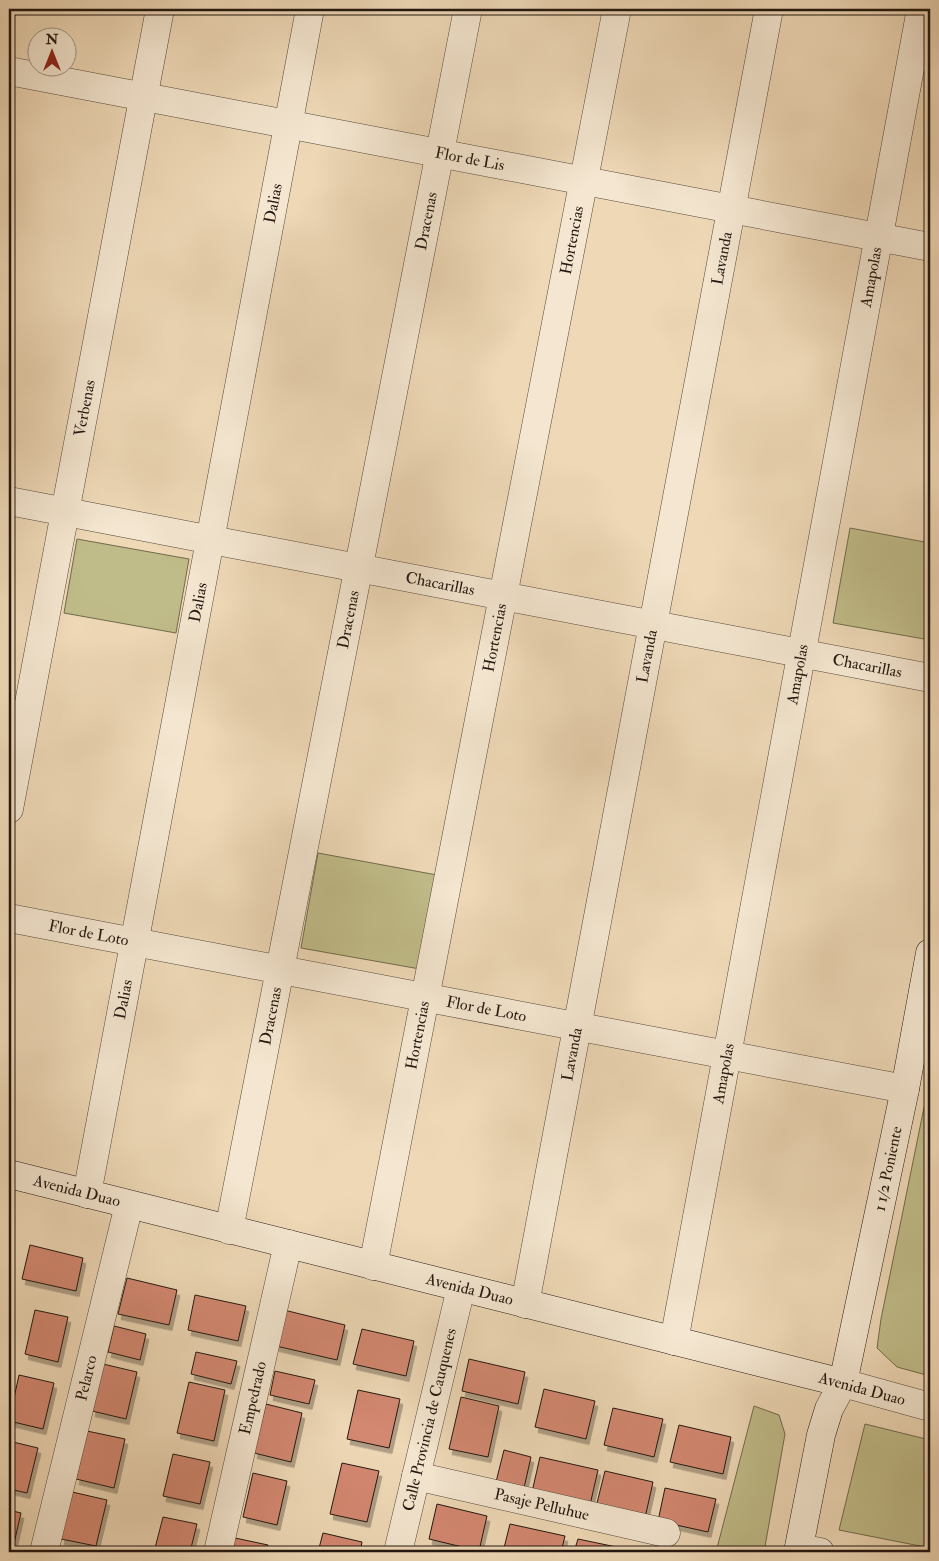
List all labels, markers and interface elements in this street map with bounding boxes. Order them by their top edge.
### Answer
north arrow [28,28,78,78]
text: N [45,31,59,48]
street label: Flor de Lis [433,143,506,175]
street label: Dalias [260,182,287,225]
street label: Dracenas [411,190,442,252]
street label: Hortencias [556,204,589,276]
street label: Lavanda [707,230,737,287]
street label: Amapolas [856,245,887,310]
street label: Verbenas [70,378,100,438]
street label: Chacarillas [404,567,476,600]
street label: Dalias [185,581,212,624]
street label: Dracenas [333,589,364,650]
street label: Hortencias [479,602,511,674]
street label: Lavanda [632,628,662,685]
street label: Amapolas [782,643,813,707]
street label: Chacarillas [831,650,904,682]
street label: Flor de Loto [47,916,131,951]
street label: Dalias [110,978,137,1021]
street label: Dracenas [255,985,286,1047]
street label: Flor de Loto [445,992,528,1027]
street label: Hortencias [401,999,434,1071]
street label: Lavanda [557,1026,587,1083]
street label: Amapolas [708,1042,739,1106]
street label: 1 1/2 Poniente [870,1124,907,1213]
street label: Avenida Duao [30,1170,123,1212]
street label: Avenida Duao [423,1269,516,1310]
street label: Calle Provincia de Cauquenes [398,1326,461,1513]
street label: Pelarco [71,1353,102,1403]
street label: Empedrado [235,1359,271,1437]
street label: Avenida Duao [815,1368,908,1410]
street label: Pasaje Pelluhue [492,1484,591,1525]

